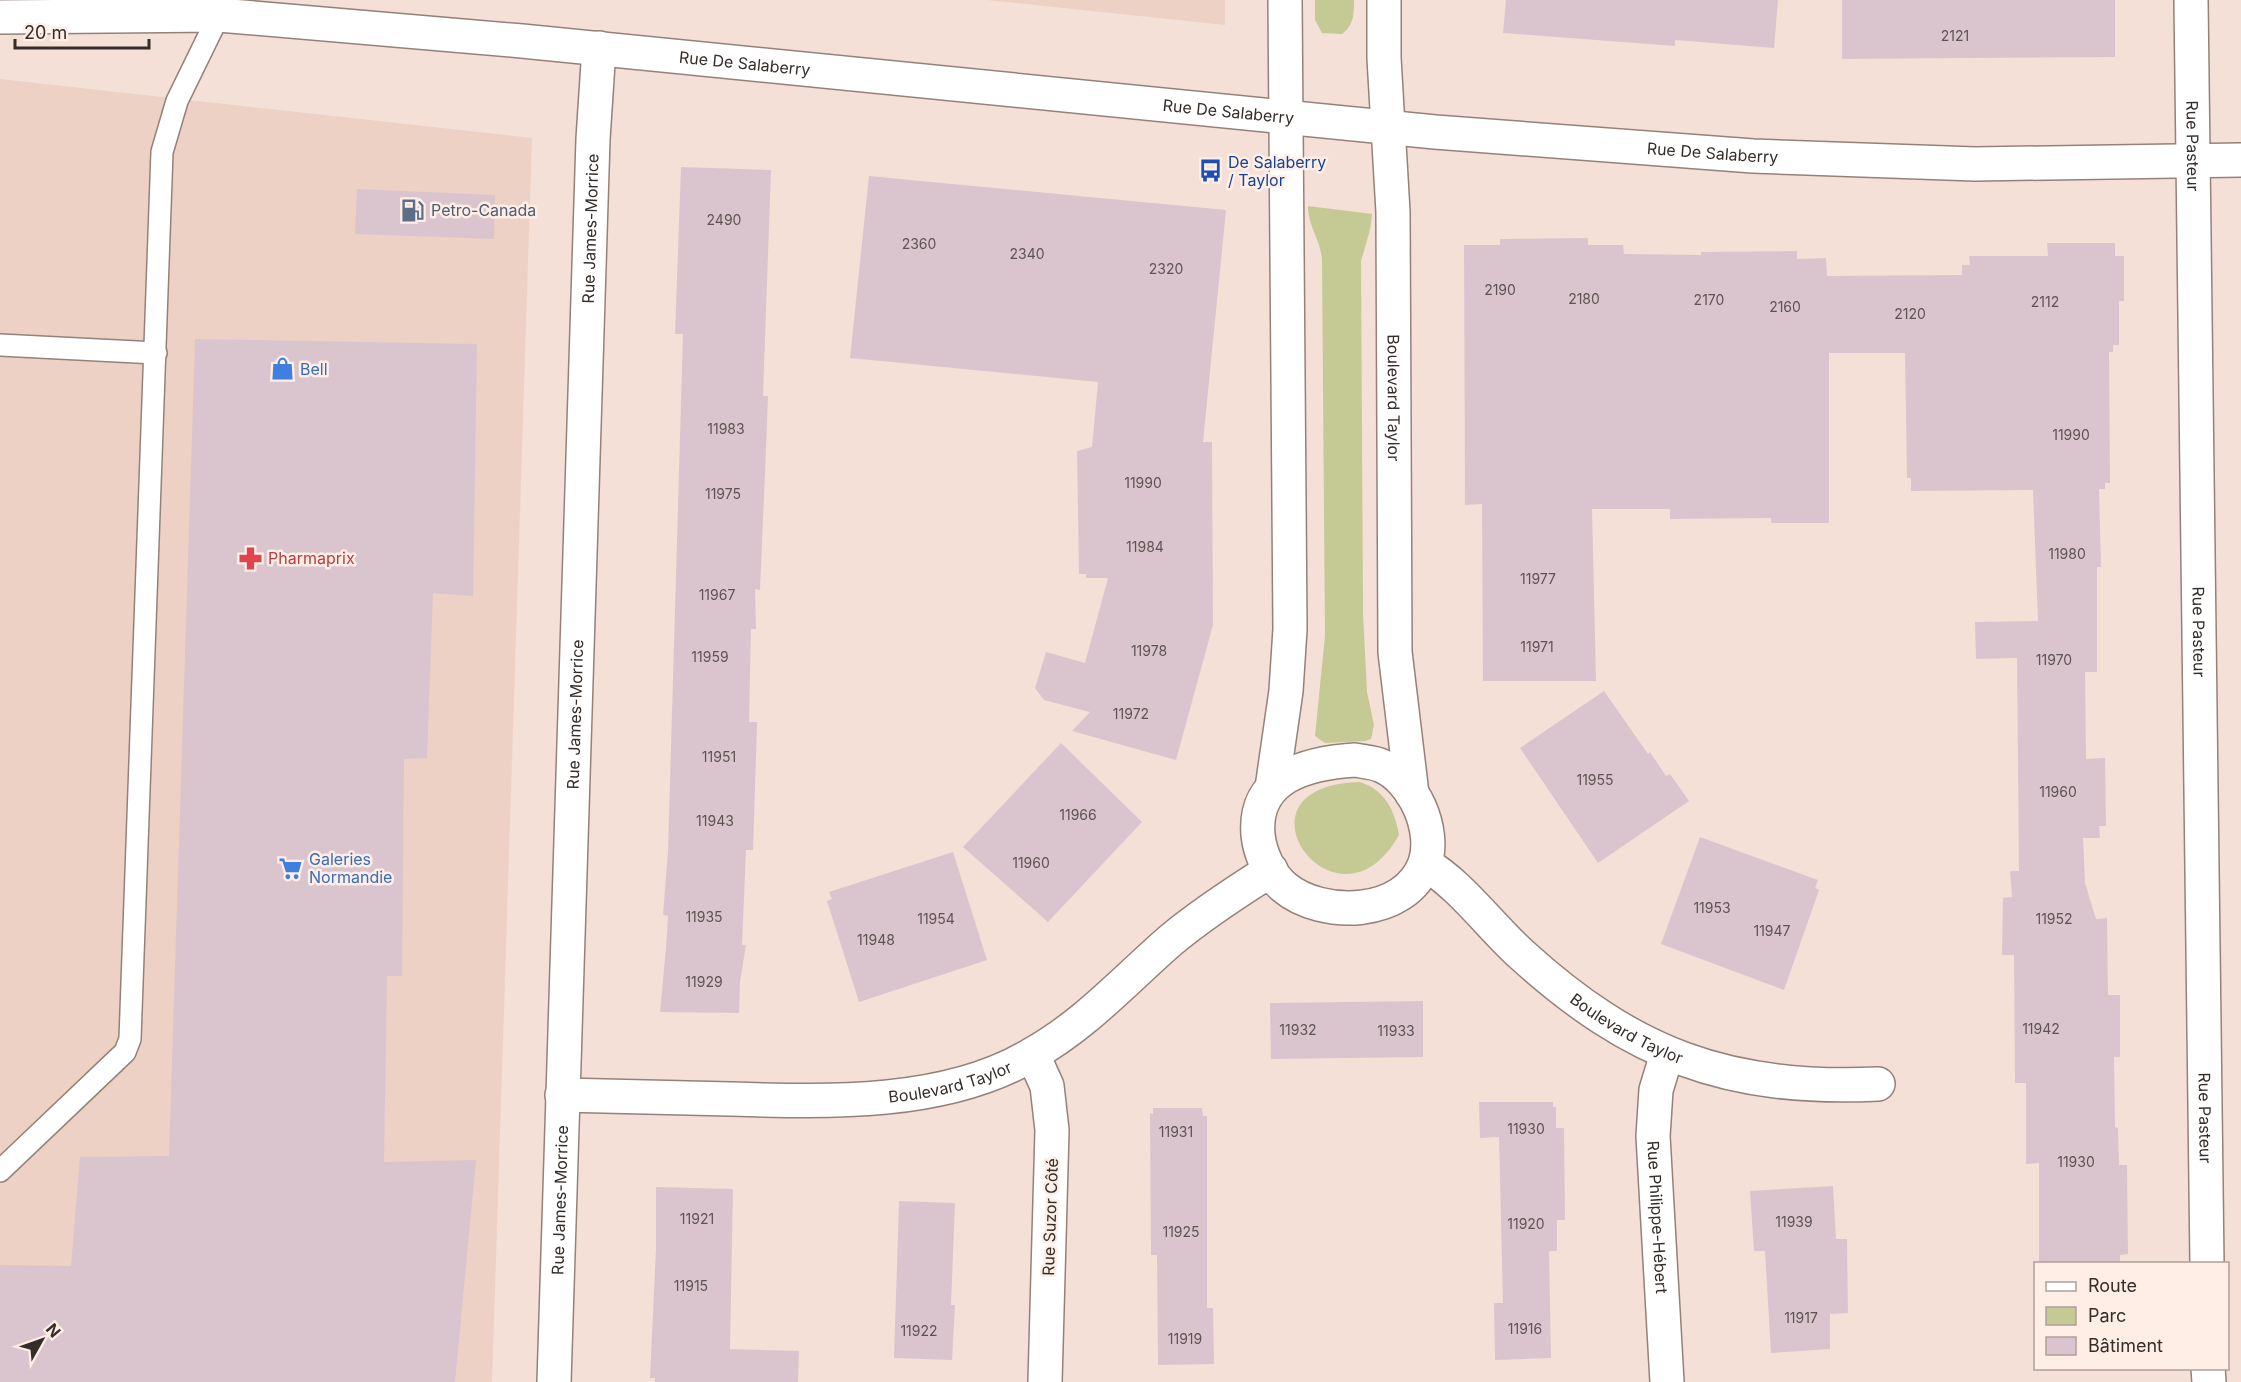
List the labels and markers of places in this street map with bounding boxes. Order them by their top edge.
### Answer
place label: De Salaberry / Taylor [1228,152,1326,190]
bus stop icon: De Salaberry / Taylor [1197,158,1223,184]
fuel station icon: Petro-Canada [400,197,426,223]
place label: Petro-Canada [431,200,536,220]
shop icon: Bell [269,356,295,382]
place label: Bell [300,359,328,379]
pharmacy icon: Pharmaprix [237,545,263,571]
place label: Pharmaprix [268,548,355,568]
place label: Galeries Normandie [309,849,392,887]
supermarket icon: Galeries Normandie [278,855,304,881]

